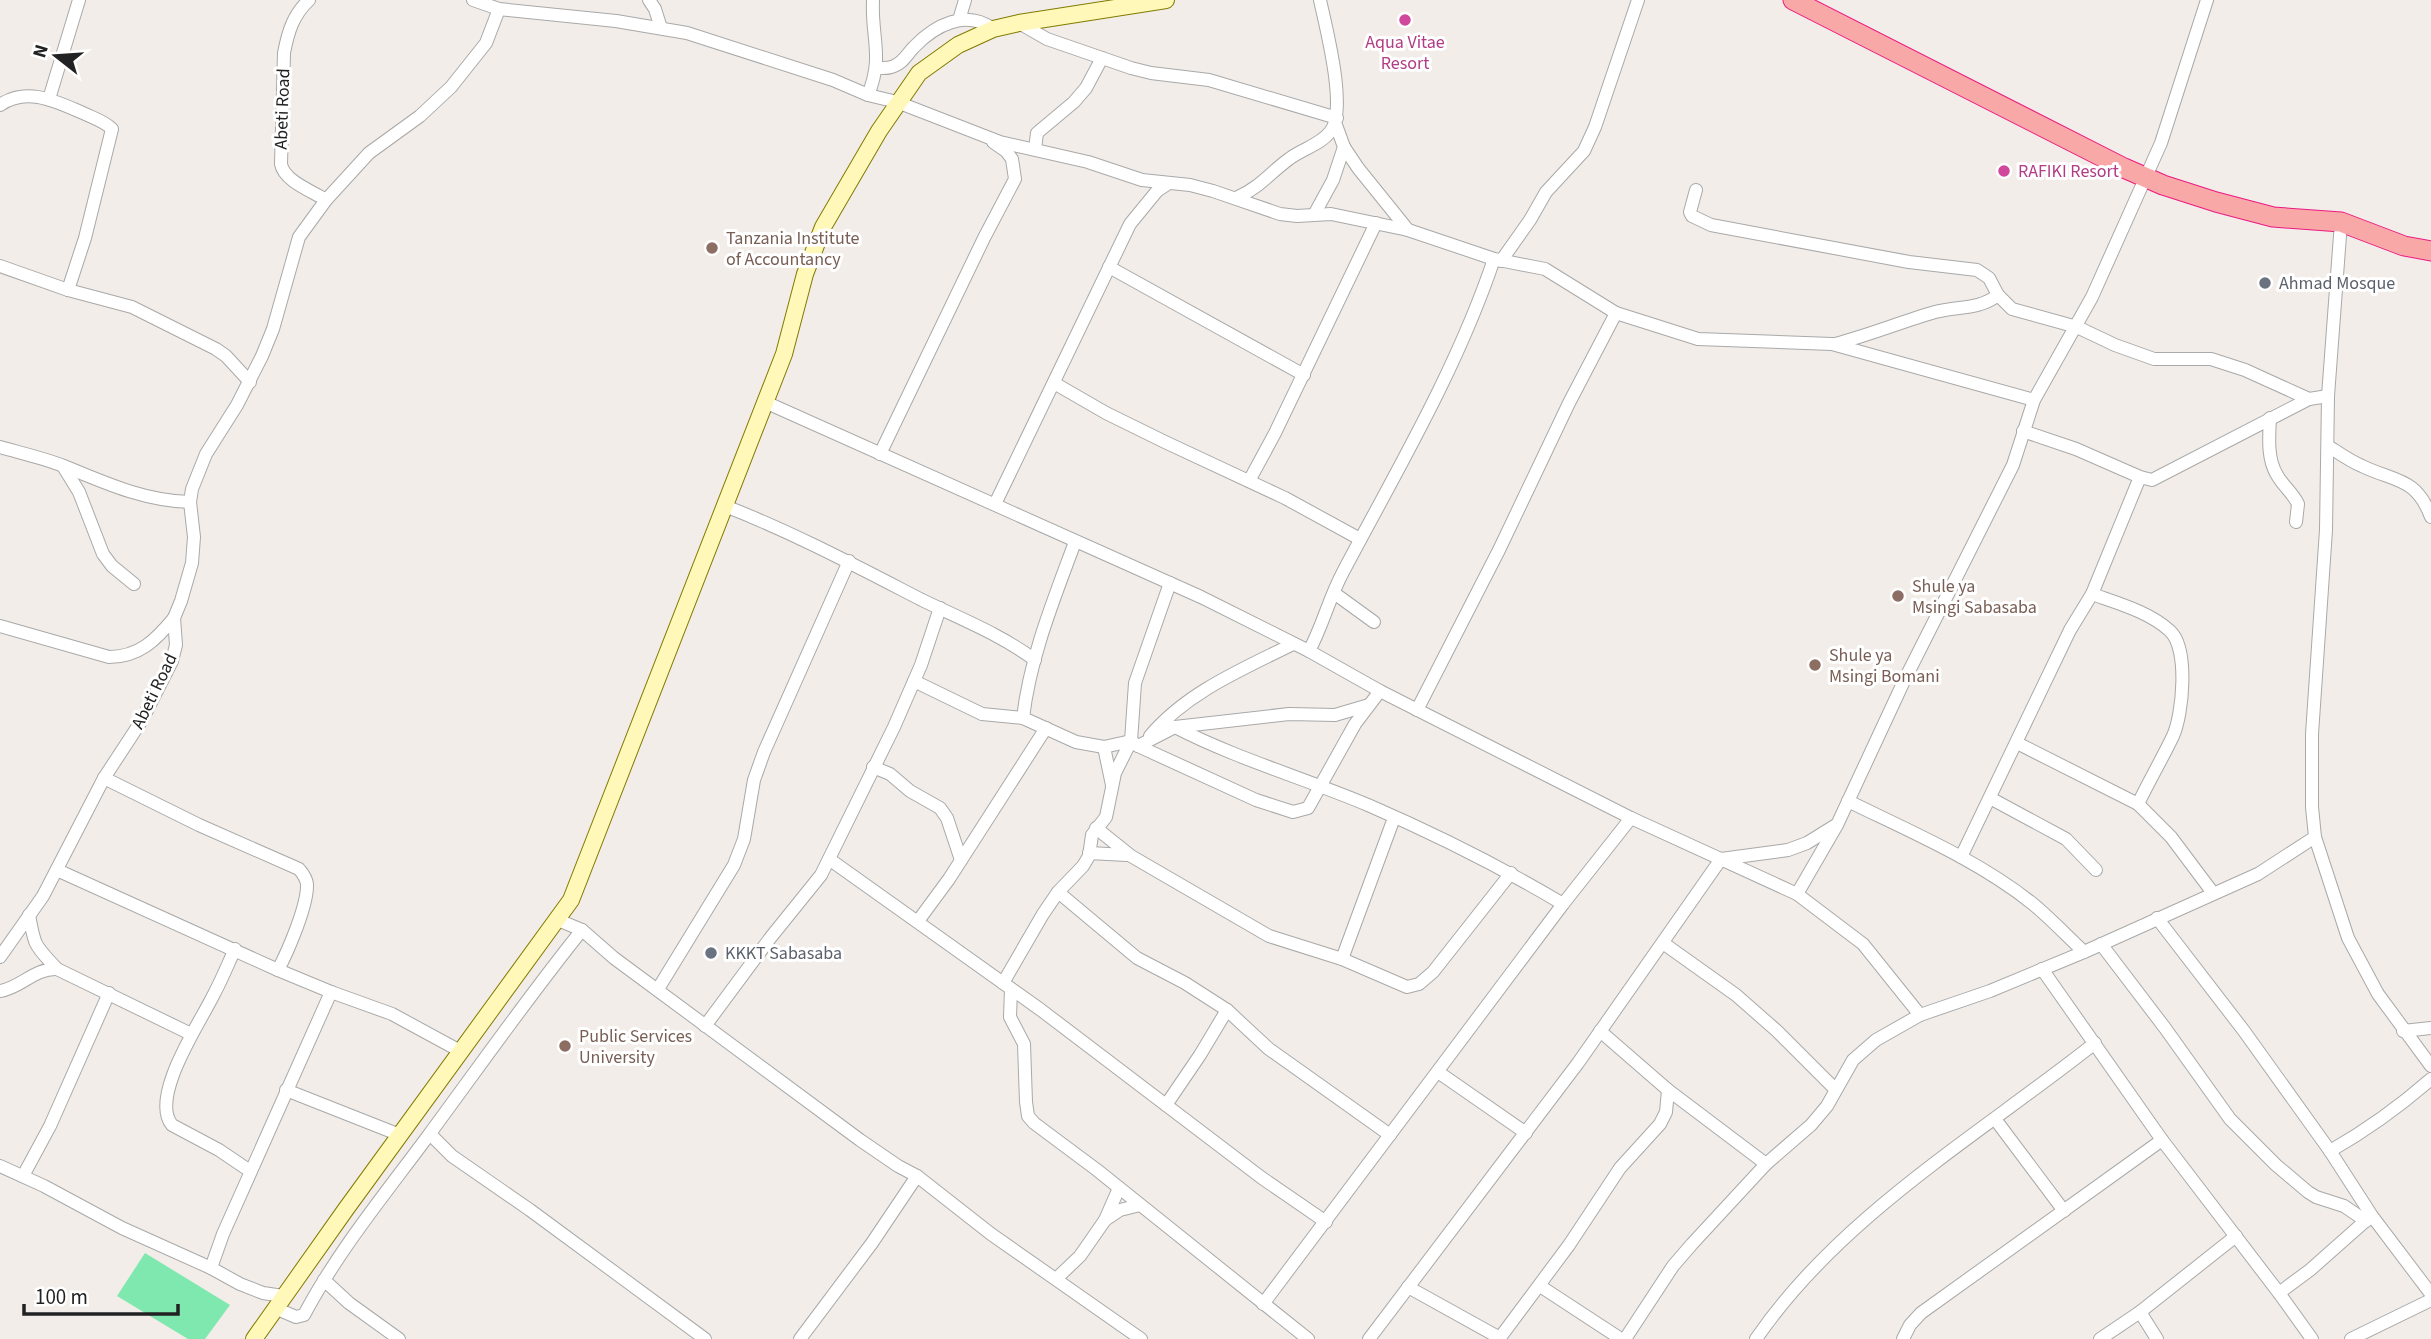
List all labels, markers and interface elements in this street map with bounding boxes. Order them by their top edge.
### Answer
marker: Aqua Vitae Resort [1397,12,1413,28]
north arrow [21,21,91,91]
place label: Aqua Vitae Resort [1365,30,1445,76]
text: N [26,41,56,61]
street label: Abeti Road [269,68,296,150]
place label: RAFIKI Resort [2018,159,2119,184]
marker: RAFIKI Resort [1996,163,2012,179]
place label: Tanzania Institute of Accountancy [726,226,860,272]
marker: Tanzania Institute of Accountancy [704,240,720,256]
place label: Ahmad Mosque [2279,271,2395,296]
marker: Ahmad Mosque [2257,275,2273,291]
place label: Shule ya Msingi Sabasaba [1912,574,2037,620]
marker: Shule ya Msingi Sabasaba [1890,588,1906,604]
place label: Shule ya Msingi Bomani [1829,643,1940,689]
street label: Abeti Road [125,649,183,733]
marker: Shule ya Msingi Bomani [1807,657,1823,673]
place label: KKKT Sabasaba [725,941,842,966]
marker: KKKT Sabasaba [703,945,719,961]
place label: Public Services University [579,1024,692,1070]
marker: Public Services University [557,1038,573,1054]
scale bar [24,1272,178,1316]
text: 100 m [35,1282,88,1312]

